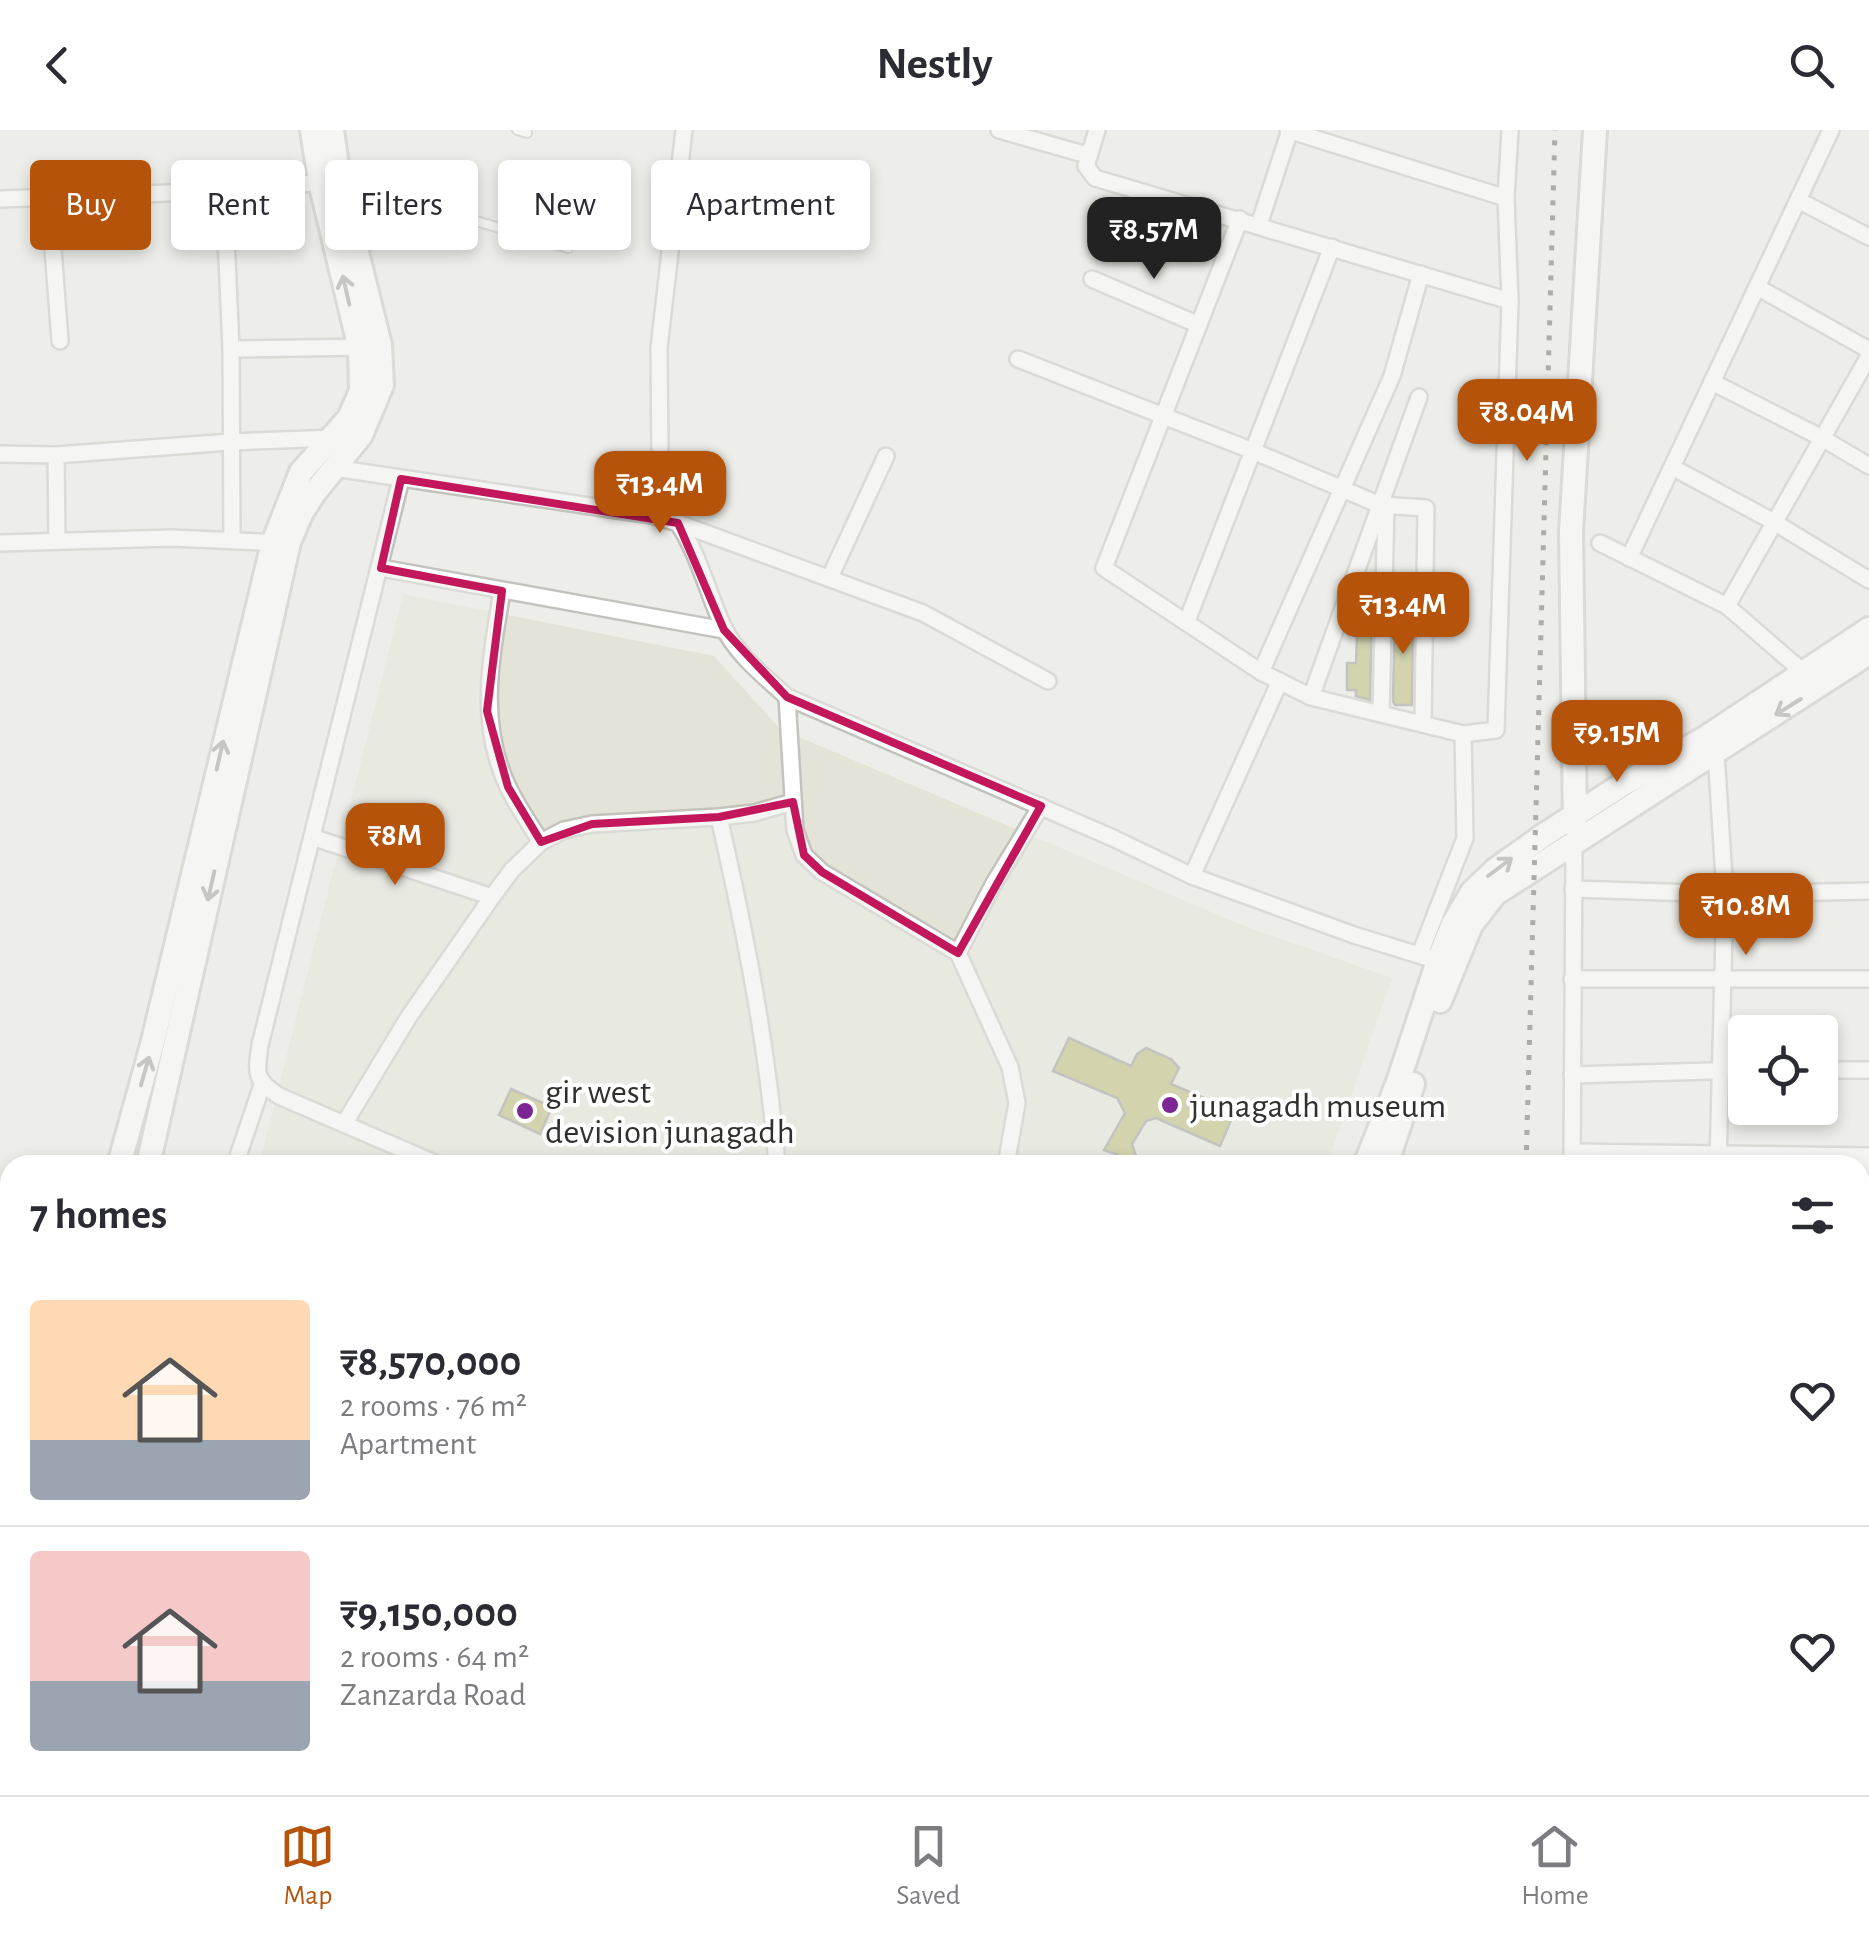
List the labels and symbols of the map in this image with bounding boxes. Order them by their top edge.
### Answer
pin: ₹8.57M [1073,197,1235,282]
one-way arrow [336,275,354,307]
pin: ₹8.04M [1446,379,1608,464]
pin: ₹13.4M [579,451,741,536]
pin: ₹13.4M [1322,572,1484,657]
one-way arrow [1774,697,1802,717]
pin: ₹9.15M [1536,700,1698,785]
one-way arrow [212,740,231,772]
pin: ₹8M [347,803,443,888]
one-way arrow [1486,856,1513,877]
one-way arrow [201,869,220,901]
pin: ₹10.8M [1665,873,1827,958]
one-way arrow [137,1056,155,1087]
place label: gir west devision junagadh [545,1075,795,1150]
place label: junagadh museum [1190,1089,1446,1124]
marker: junagadh museum [1159,1094,1181,1116]
marker: gir west devision junagadh [514,1100,536,1122]

